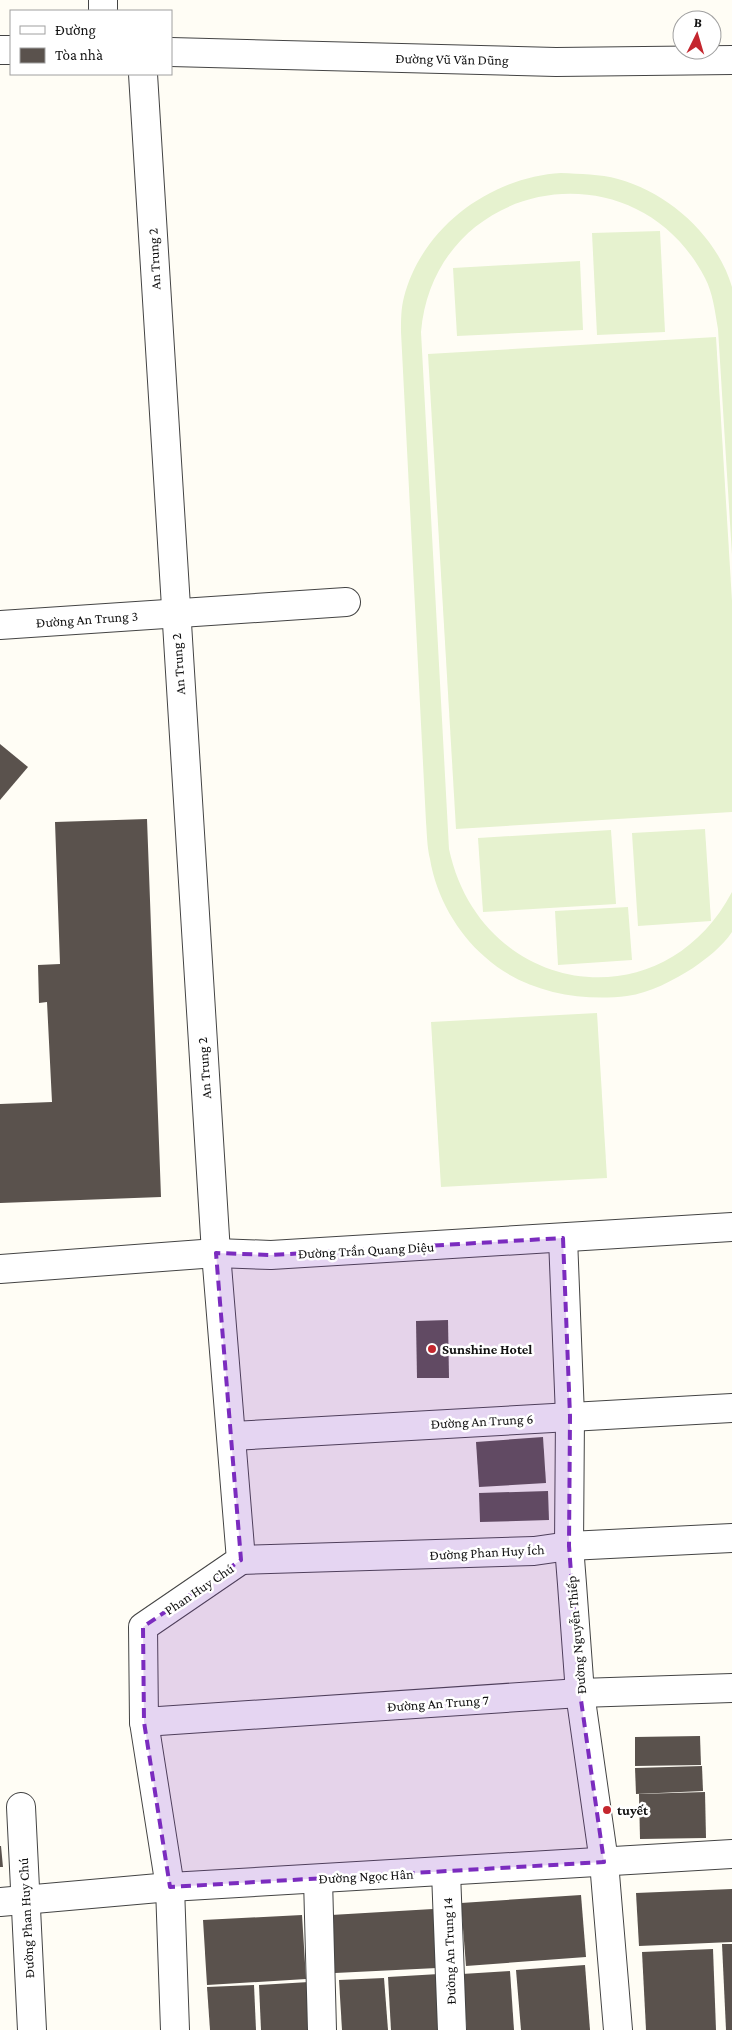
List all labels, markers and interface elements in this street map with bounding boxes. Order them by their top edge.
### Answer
legend [10,10,172,75]
north arrow [672,10,722,60]
text: B [693,14,703,30]
text: Đường [55,22,96,39]
text: Tòa nhà [55,47,103,63]
street label: Đường Vũ Văn Dũng [395,50,509,68]
street label: An Trung 2 [144,227,164,290]
street label: Đường An Trung 3 [35,607,139,631]
street label: An Trung 2 [168,632,188,695]
street label: An Trung 2 [194,1036,214,1099]
street label: Đường Trần Quang Diệu [298,1238,435,1262]
place label: Sunshine Hotel [442,1341,532,1357]
marker: Sunshine Hotel [426,1343,438,1355]
street label: Đường An Trung 6 [430,1410,534,1432]
street label: Đường Phan Huy Ích [429,1541,545,1563]
street label: Phan Huy Chú [161,1560,237,1618]
street label: Đường Nguyễn Thiếp [563,1575,589,1695]
street label: Đường An Trung 7 [387,1691,490,1715]
place label: tuyết [617,1802,649,1818]
marker: tuyết [601,1804,613,1816]
street label: Đường Phan Huy Chú [15,1857,37,1979]
street label: Đường Ngọc Hân [318,1866,414,1886]
street label: Đường An Trung 14 [439,1897,459,2005]

